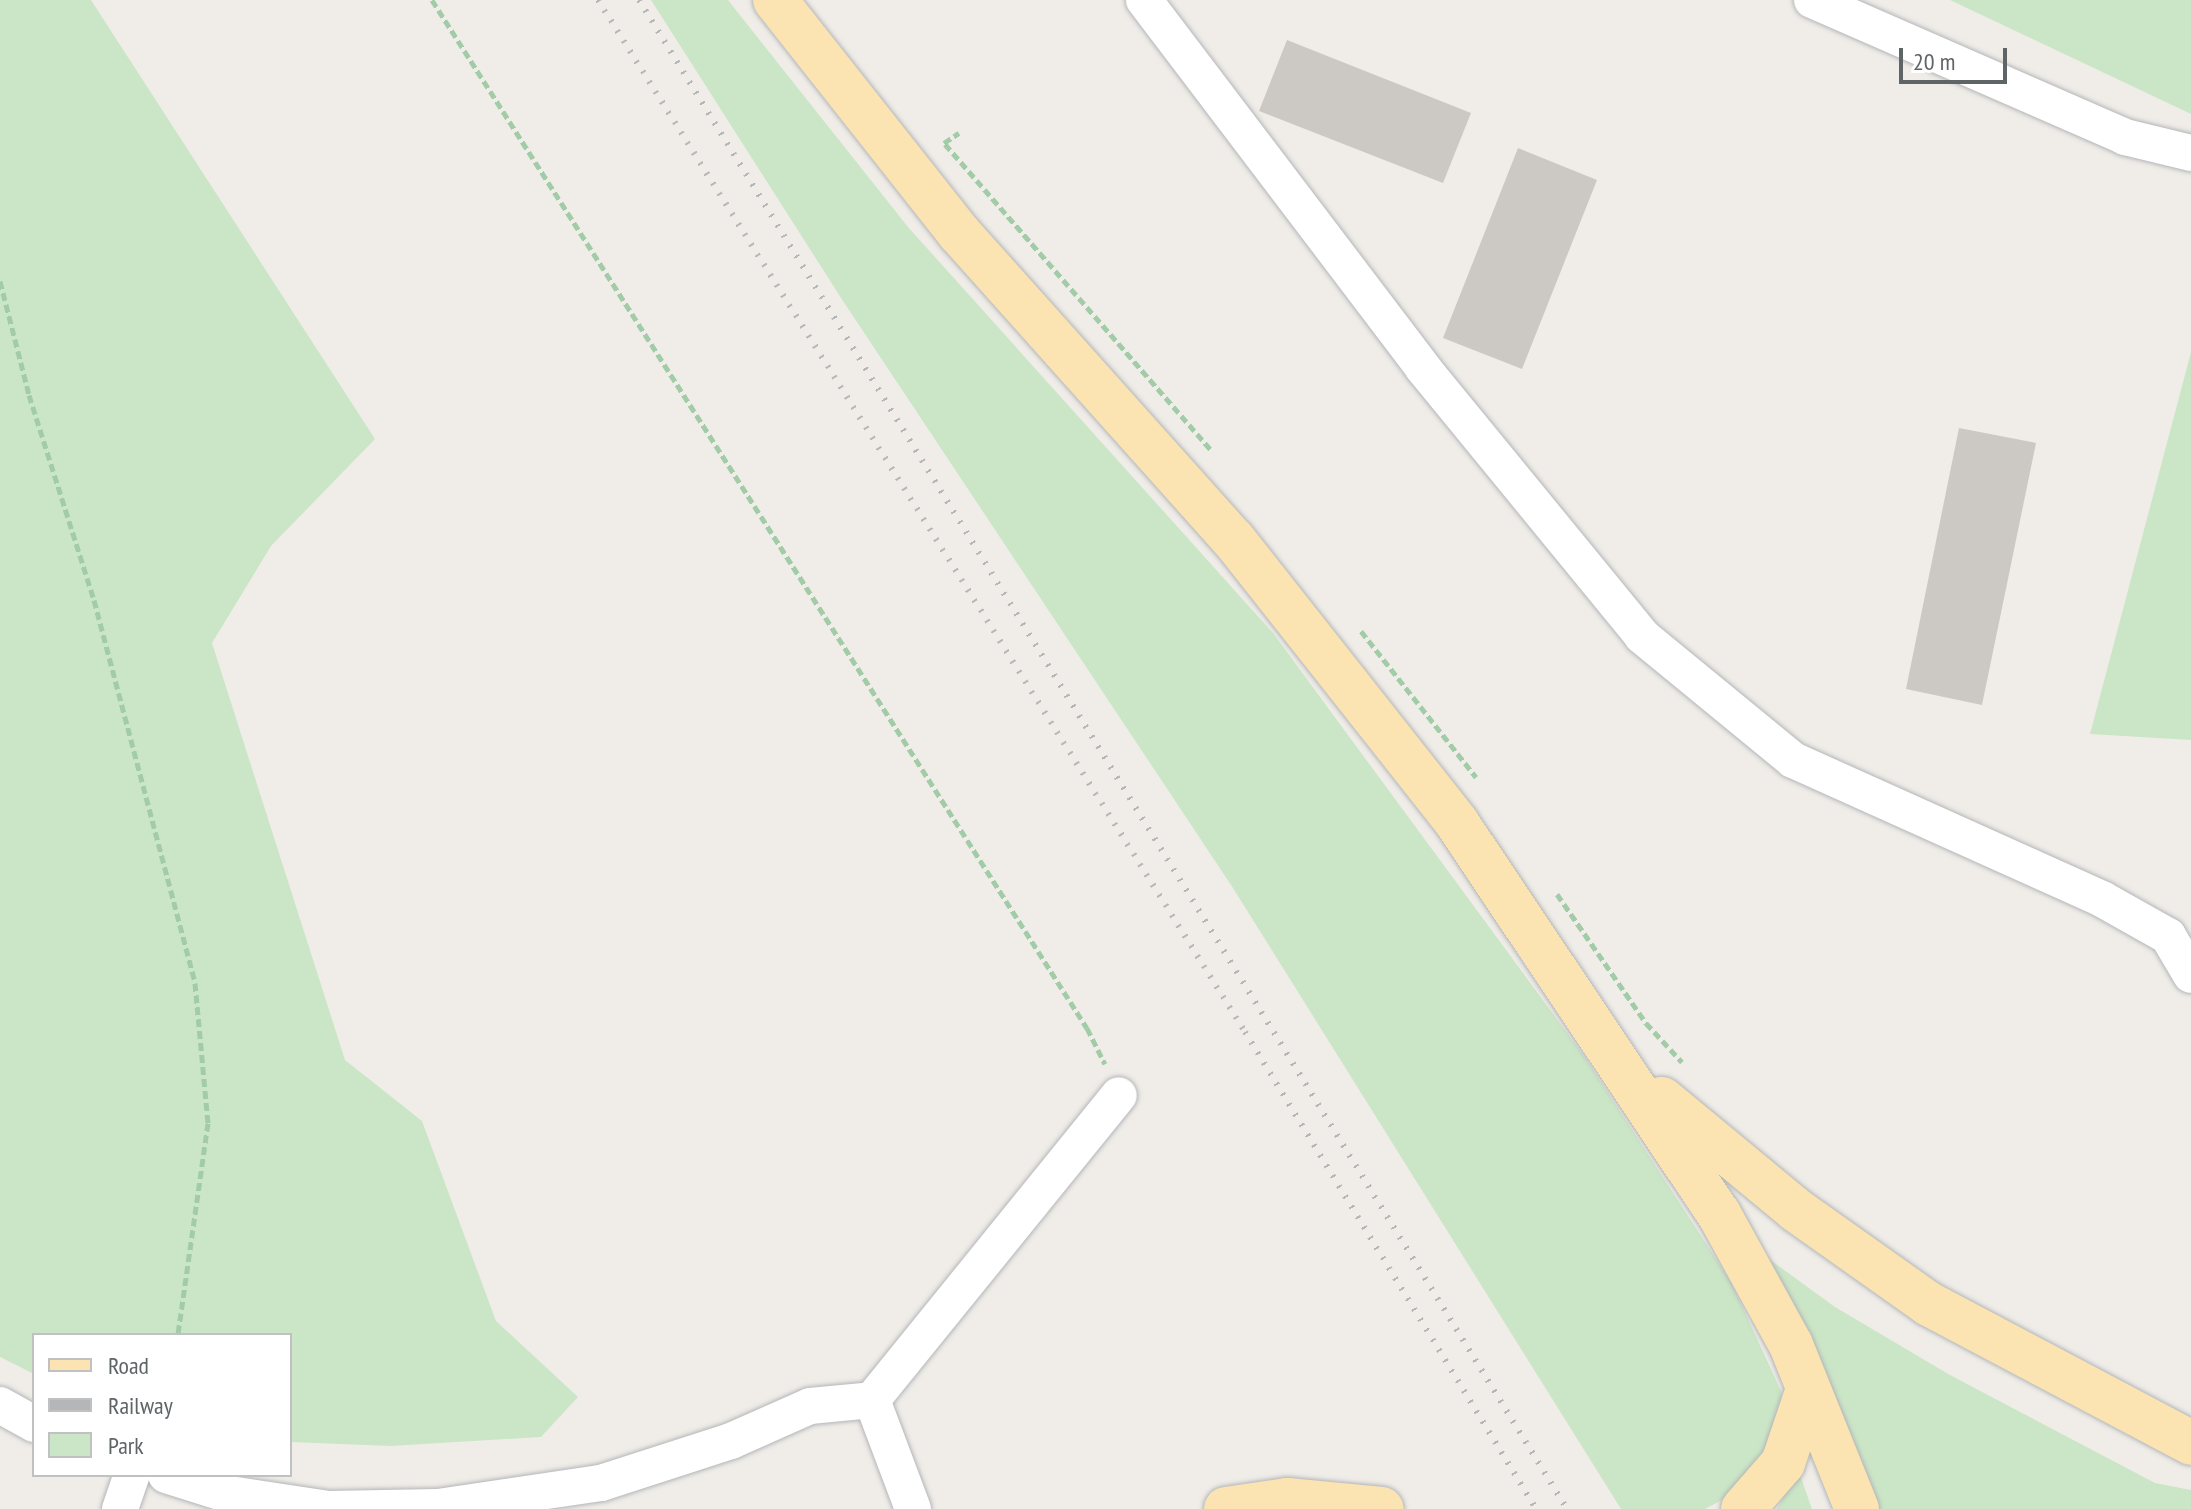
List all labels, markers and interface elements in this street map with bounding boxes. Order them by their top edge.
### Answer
scale bar [1903,32,2011,82]
text: 20 m [1913,46,1955,77]
legend [32,1333,292,1477]
text: Road [108,1350,149,1381]
text: Railway [108,1390,173,1421]
text: Park [108,1430,144,1461]

